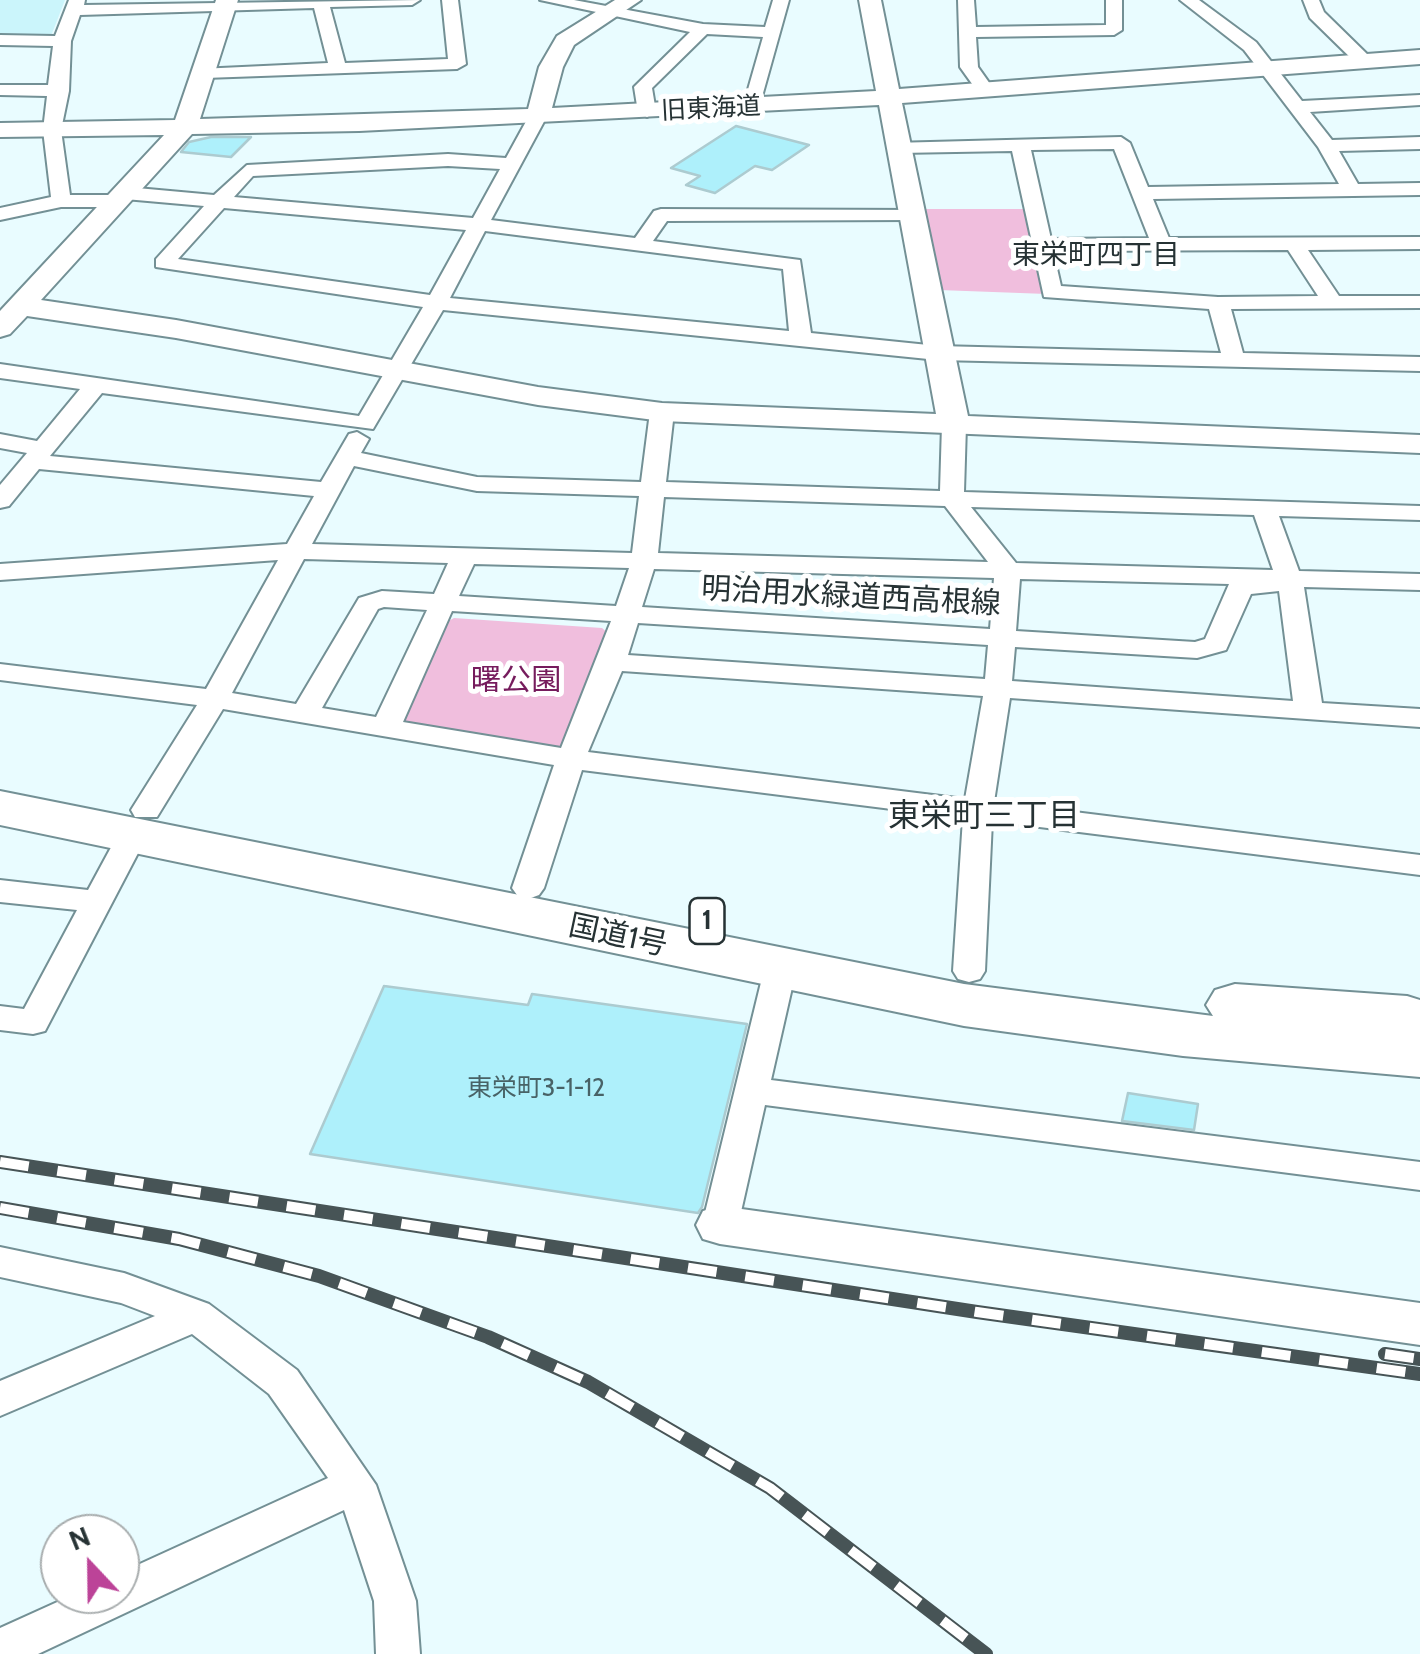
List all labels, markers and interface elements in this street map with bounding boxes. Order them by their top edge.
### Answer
street label: 旧東海道 [660,91,762,127]
district label: 東栄町四丁目 [1012,239,1180,273]
street label: 明治用水緑道西高根線 [700,571,1002,623]
park label: 曙公園 [471,663,561,699]
district label: 東栄町三丁目 [888,798,1080,836]
road number: 1 [690,898,724,944]
street label: 国道1号 [565,908,671,964]
house number: 東栄町3-1-12 [467,1074,605,1104]
north arrow [40,1514,140,1614]
text: N [64,1519,95,1558]

